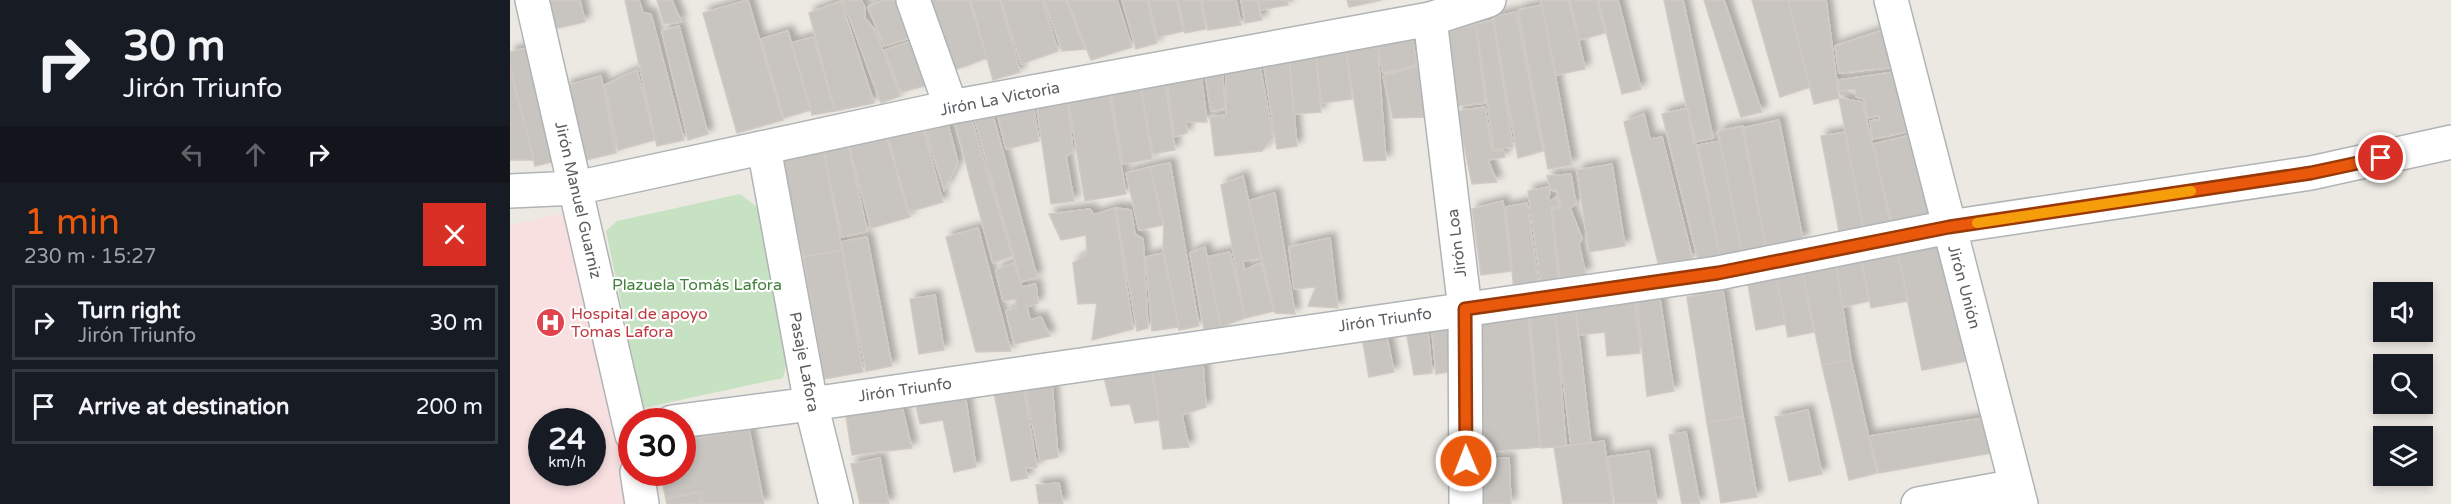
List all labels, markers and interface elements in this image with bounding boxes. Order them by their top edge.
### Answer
text: 30 m [123,21,225,72]
icon: right [24,24,102,102]
text: Jirón Triunfo [123,72,283,105]
street label: Jirón La Victoria [938,78,1062,120]
street label: Jirón Manuel Guarniz [550,119,606,281]
pin [2355,132,2406,183]
icon: left [176,138,209,171]
icon: ahead [239,138,272,171]
icon: right [302,138,335,171]
icon: arrive [2364,141,2397,174]
text: 1 min [24,201,120,244]
button: close [423,203,486,266]
street label: Jirón Loa [1443,208,1471,278]
street label: Jirón Unión [1943,243,1985,331]
text: 230 m · 15:27 [24,245,156,269]
park label: Plazuela Tomás Lafora [612,275,782,295]
map controls [2373,282,2433,486]
button: sound [2373,282,2433,342]
text: Turn right [78,298,180,324]
place label: Hospital de apoyo Tomas Lafora [571,304,708,342]
street label: Jirón Triunfo [1337,304,1433,336]
icon: right [27,306,60,339]
hospital icon: Hospital de apoyo Tomas Lafora [534,307,566,339]
text: 30 m [429,310,483,336]
street label: Pasaje Lafora [784,310,824,414]
text: Jirón Triunfo [78,324,196,348]
button: search [2373,354,2433,414]
street label: Jirón Triunfo [857,374,953,406]
icon: arrive [27,390,60,423]
text: Arrive at destination [78,394,289,420]
text: 200 m [416,394,483,420]
speed limit sign: 30 [618,408,696,486]
text: 24 [548,421,586,458]
button: layers [2373,426,2433,486]
position arrow [1434,429,1498,493]
text: km/h [548,453,586,471]

